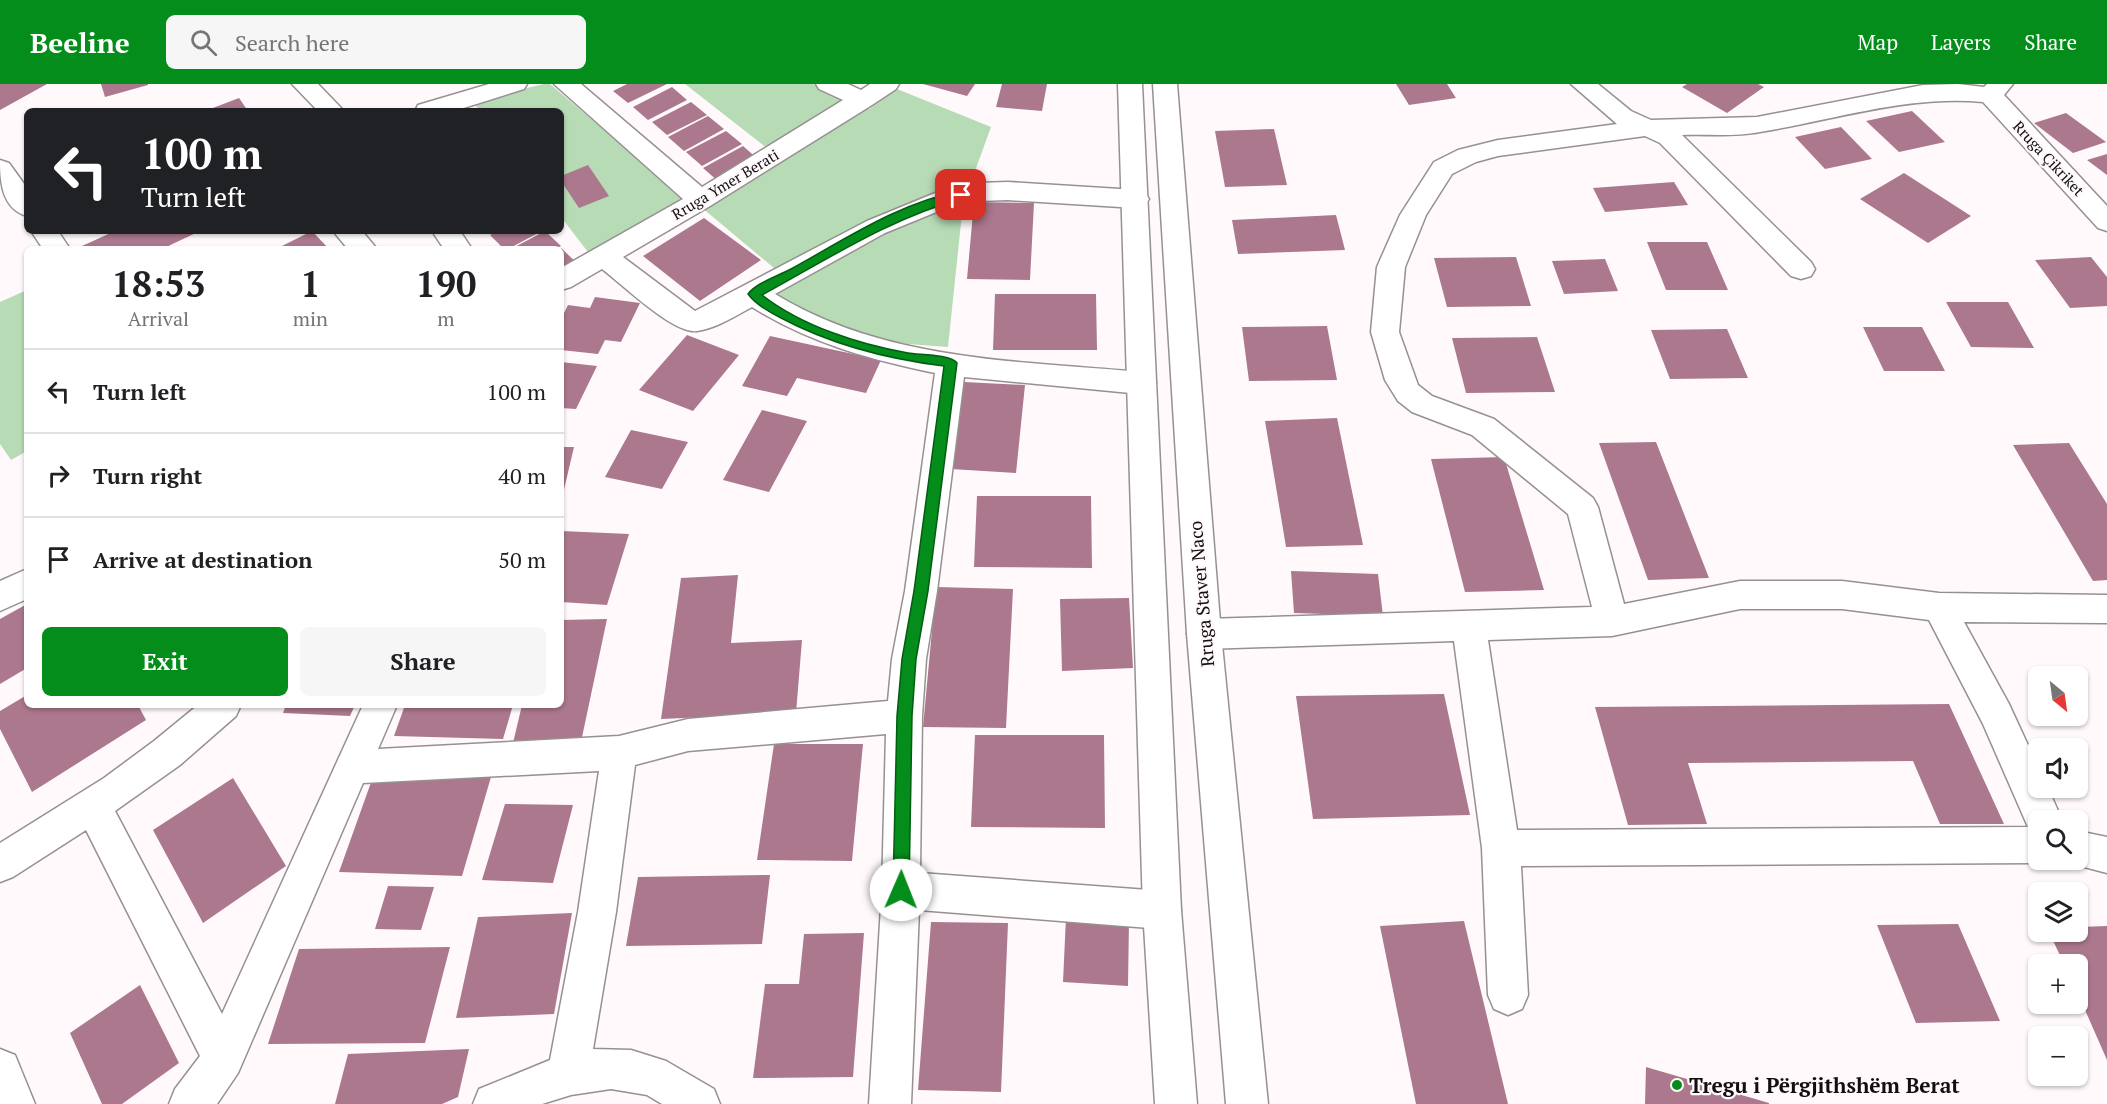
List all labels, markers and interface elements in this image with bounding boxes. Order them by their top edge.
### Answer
search box [166,15,586,69]
text: Beeline [30,24,130,61]
icon: search [187,26,220,59]
text: Search here [235,28,349,57]
text: Map [1857,28,1898,56]
text: Layers [1931,28,1991,56]
text: Share [2024,28,2077,56]
street label: Rruga Çikriket [2009,116,2089,200]
text: 100 m [141,125,262,181]
icon: left [42,132,120,210]
street label: Rruga Ymer Berati [668,144,782,224]
pin [935,169,986,220]
icon: arrive [944,178,977,211]
text: Turn left [141,179,246,215]
text: 18:53 [112,260,205,307]
text: 1 [300,260,321,307]
text: 190 [415,260,476,307]
text: Arrival [128,305,189,332]
text: min [293,305,328,332]
text: m [437,305,455,332]
icon: left [42,375,75,408]
text: Turn left [93,377,186,406]
text: 100 m [486,377,546,406]
icon: right [42,459,75,492]
text: Turn right [93,461,202,490]
text: 40 m [498,461,546,490]
street label: Rruga Staver Naco [1183,520,1219,668]
icon: arrive [42,543,75,576]
text: Arrive at destination [93,545,312,574]
text: 50 m [498,545,546,574]
button: Exit [42,627,288,696]
button: Share [300,627,546,696]
north arrow [2028,666,2088,726]
map controls [2028,666,2088,1086]
button: sound [2028,738,2088,798]
button: search [2028,810,2088,870]
position arrow [869,858,933,922]
button: layers [2028,882,2088,942]
button: + [2028,954,2088,1014]
button: − [2028,1026,2088,1086]
place label: Tregu i Përgjithshëm Berat [1689,1071,1960,1099]
marker: Tregu i Përgjithshëm Berat [1670,1078,1684,1092]

